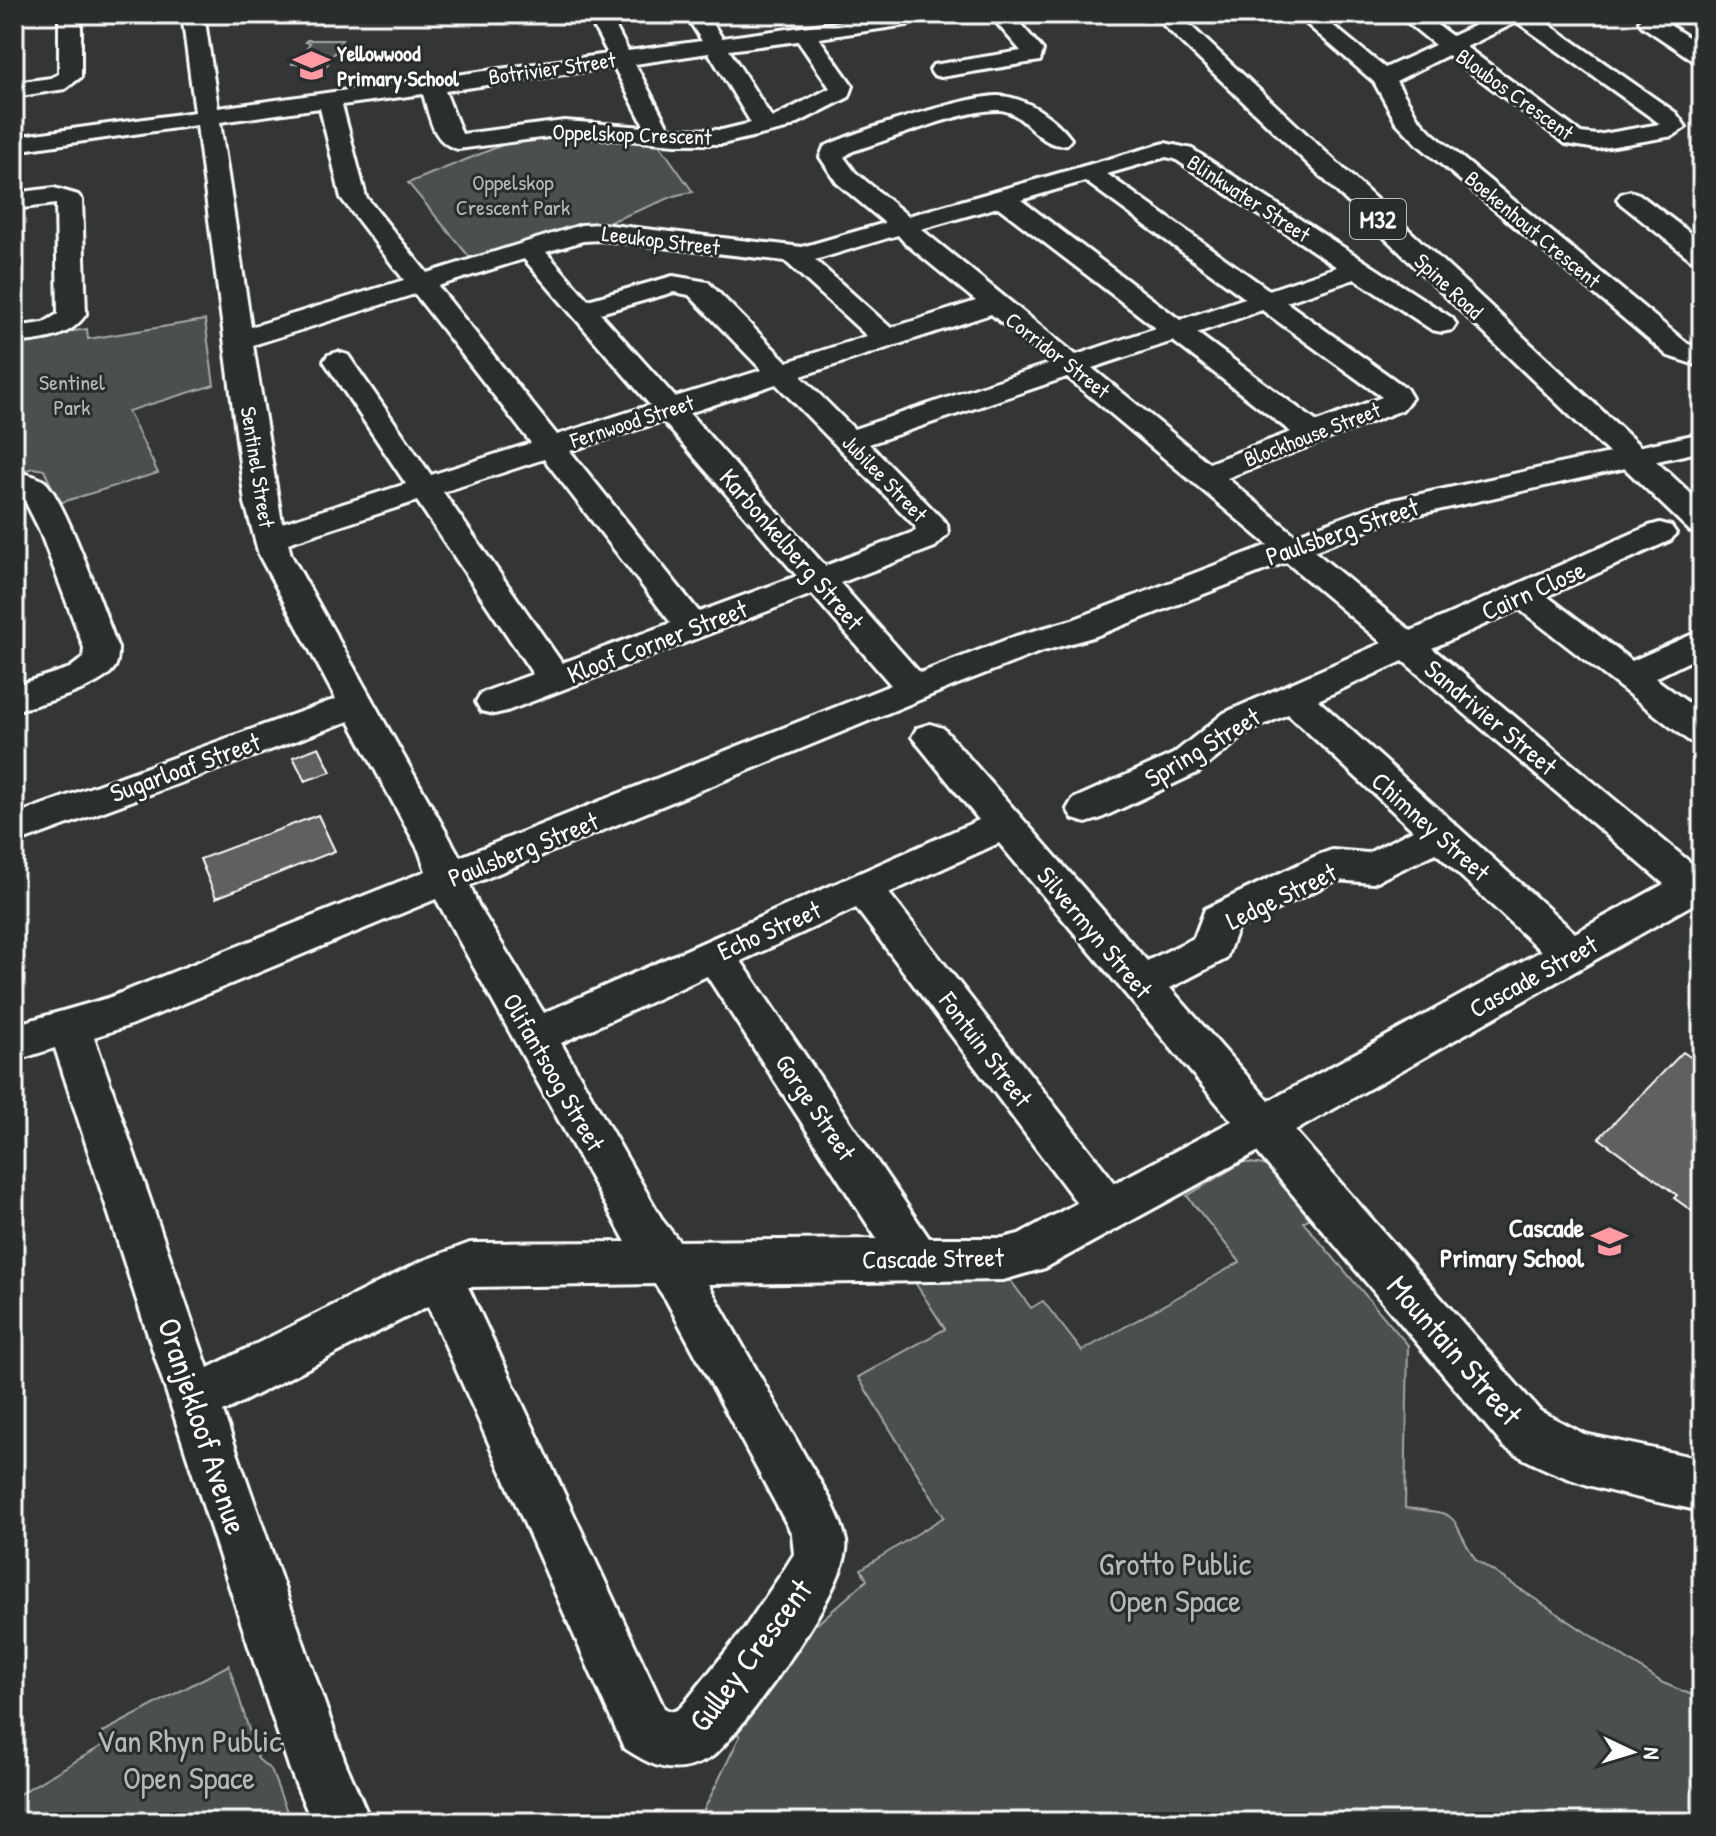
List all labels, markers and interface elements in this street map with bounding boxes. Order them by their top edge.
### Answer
place label: Yellowwood Primary School [337,38,460,94]
street label: Bloubos Crescent [1450,41,1580,147]
street label: Botrivier Street [486,44,618,92]
school or university icon: Yellowwood Primary School [292,47,330,85]
street label: Oppelskop Crescent [552,116,712,152]
street label: Blinkwater Street [1182,147,1317,249]
street label: Boekenhout Crescent [1459,163,1608,295]
park label: Oppelskop Crescent Park [456,167,570,222]
road number: M32 [1350,199,1406,239]
street label: Leeukop Street [601,218,722,262]
street label: Spine Road [1408,246,1490,326]
street label: Corridor Street [1000,305,1117,406]
park label: Sentinel Park [39,367,105,422]
street label: Fernwood Street [565,387,698,455]
street label: Blockhouse Street [1239,394,1385,474]
street label: Sentinel Street [234,404,282,530]
street label: Jubilee Street [836,428,934,528]
street label: Karbonkelberg Street [712,461,873,638]
street label: Paulsberg Street [1261,488,1424,573]
street label: Cairn Close [1476,552,1590,628]
street label: Kloof Corner Street [562,590,753,691]
street label: Sandrivier Street [1417,651,1565,783]
street label: Spring Street [1138,698,1267,795]
street label: Sugarloaf Street [105,723,266,810]
street label: Chimney Street [1364,763,1499,889]
street label: Paulsberg Street [443,803,604,895]
street label: Ledge Street [1220,854,1343,938]
street label: Silvermyn Street [1029,859,1161,1006]
street label: Echo Street [712,891,827,968]
street label: Cascade Street [1463,926,1604,1026]
street label: Fontuin Street [931,984,1041,1114]
street label: Olifantsoog Street [495,987,614,1158]
street label: Gorge Street [768,1047,865,1168]
place label: Cascade Primary School [1440,1210,1585,1276]
school or university icon: Cascade Primary School [1591,1223,1629,1261]
street label: Cascade Street [862,1239,1005,1277]
street label: Mountain Street [1378,1266,1533,1435]
street label: Oranjekloof Avenue [148,1312,258,1540]
park label: Grotto Public Open Space [1099,1542,1252,1622]
street label: Gulley Crescent [678,1569,822,1740]
north arrow [1592,1712,1672,1792]
park label: Van Rhyn Public Open Space [96,1719,282,1799]
text: N [1637,1747,1667,1761]

